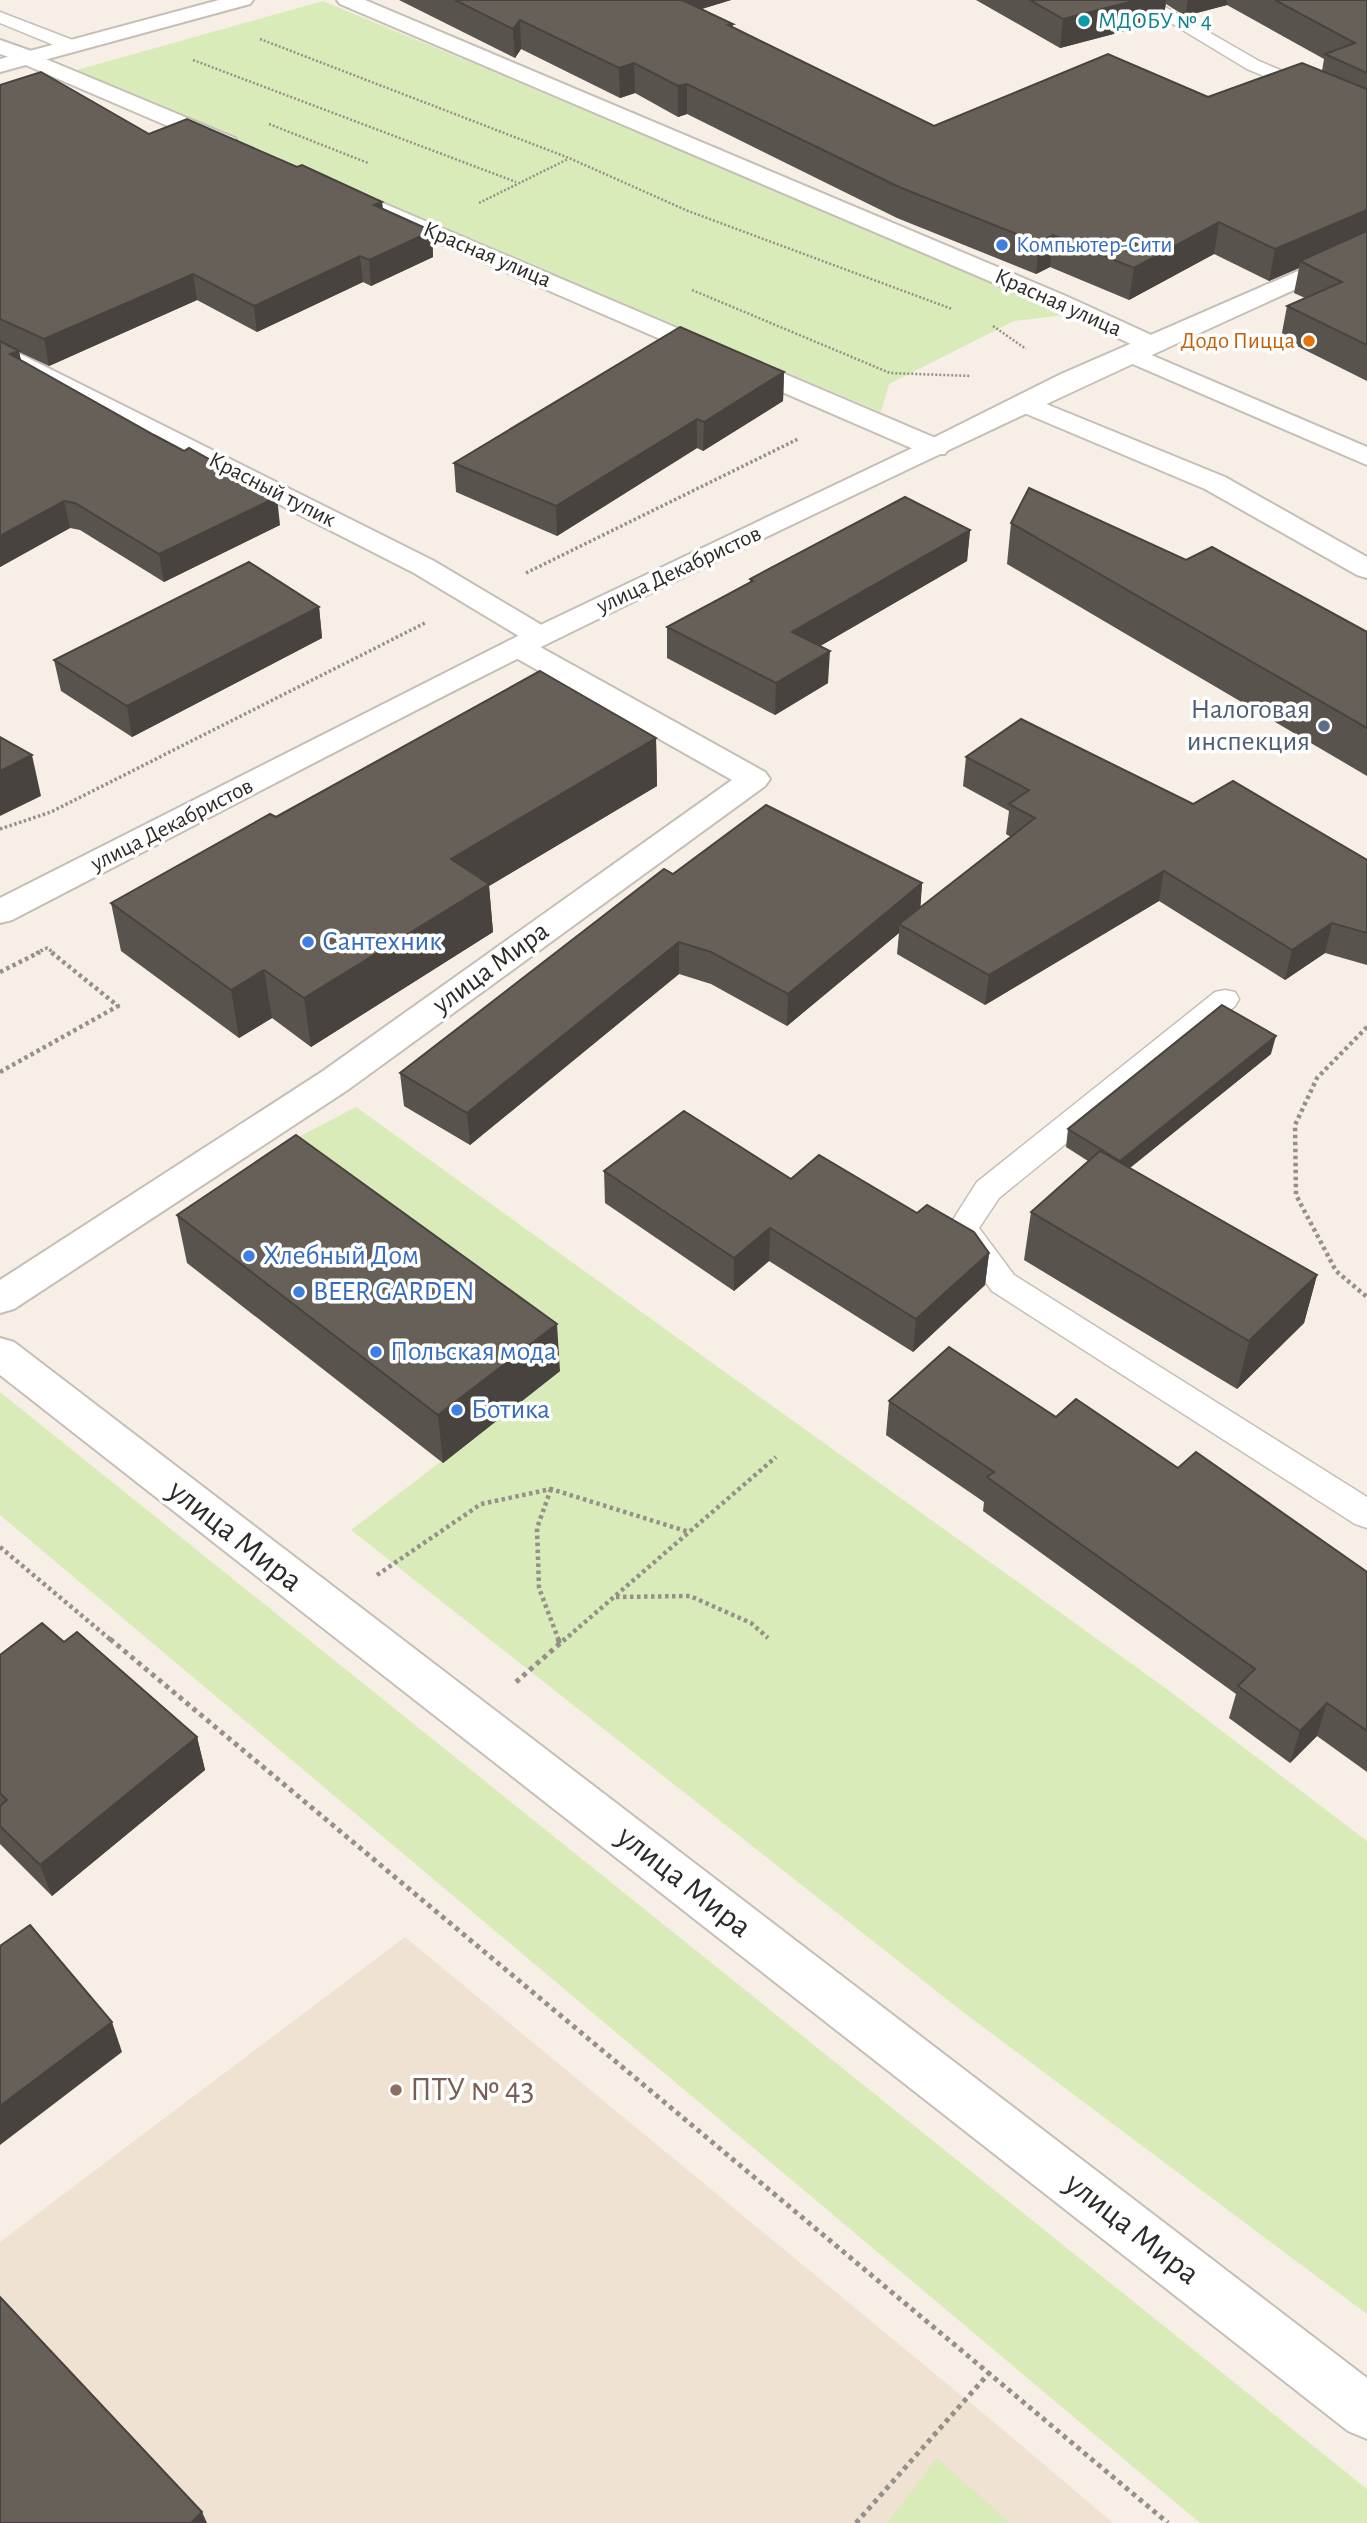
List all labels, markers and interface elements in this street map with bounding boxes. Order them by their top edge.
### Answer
place label: МДОБУ № 4 [1098,10,1212,33]
marker: МДОБУ № 4 [1076,13,1092,29]
street label: Красная улица [420,218,554,292]
place label: Компьютер-Сити [1016,234,1172,257]
marker: Компьютер-Сити [994,237,1010,253]
street label: Красная улица [991,265,1125,341]
place label: Додо Пицца [1181,330,1295,353]
marker: Додо Пицца [1301,333,1317,349]
street label: Красный тупик [205,448,339,532]
street label: улица Декабристов [592,522,765,619]
place label: Налоговая инспекция [1187,696,1310,756]
marker: Налоговая инспекция [1316,718,1332,734]
street label: улица Декабристов [86,774,257,876]
street label: улица Мира [427,917,554,1020]
place label: Сантехник [322,928,442,956]
marker: Сантехник [300,934,316,950]
place label: Хлебный Дом [263,1242,419,1270]
marker: Хлебный Дом [241,1248,257,1264]
place label: BEER GARDEN [313,1278,474,1306]
marker: BEER GARDEN [291,1284,307,1300]
place label: Польская мода [390,1338,557,1366]
marker: Польская мода [368,1344,384,1360]
place label: Ботика [471,1396,550,1424]
marker: Ботика [449,1402,465,1418]
street label: улица Мира [161,1473,308,1598]
street label: улица Мира [610,1819,757,1944]
place label: ПТУ № 43 [410,2074,534,2107]
marker: ПТУ № 43 [388,2082,404,2098]
street label: улица Мира [1058,2166,1205,2291]

